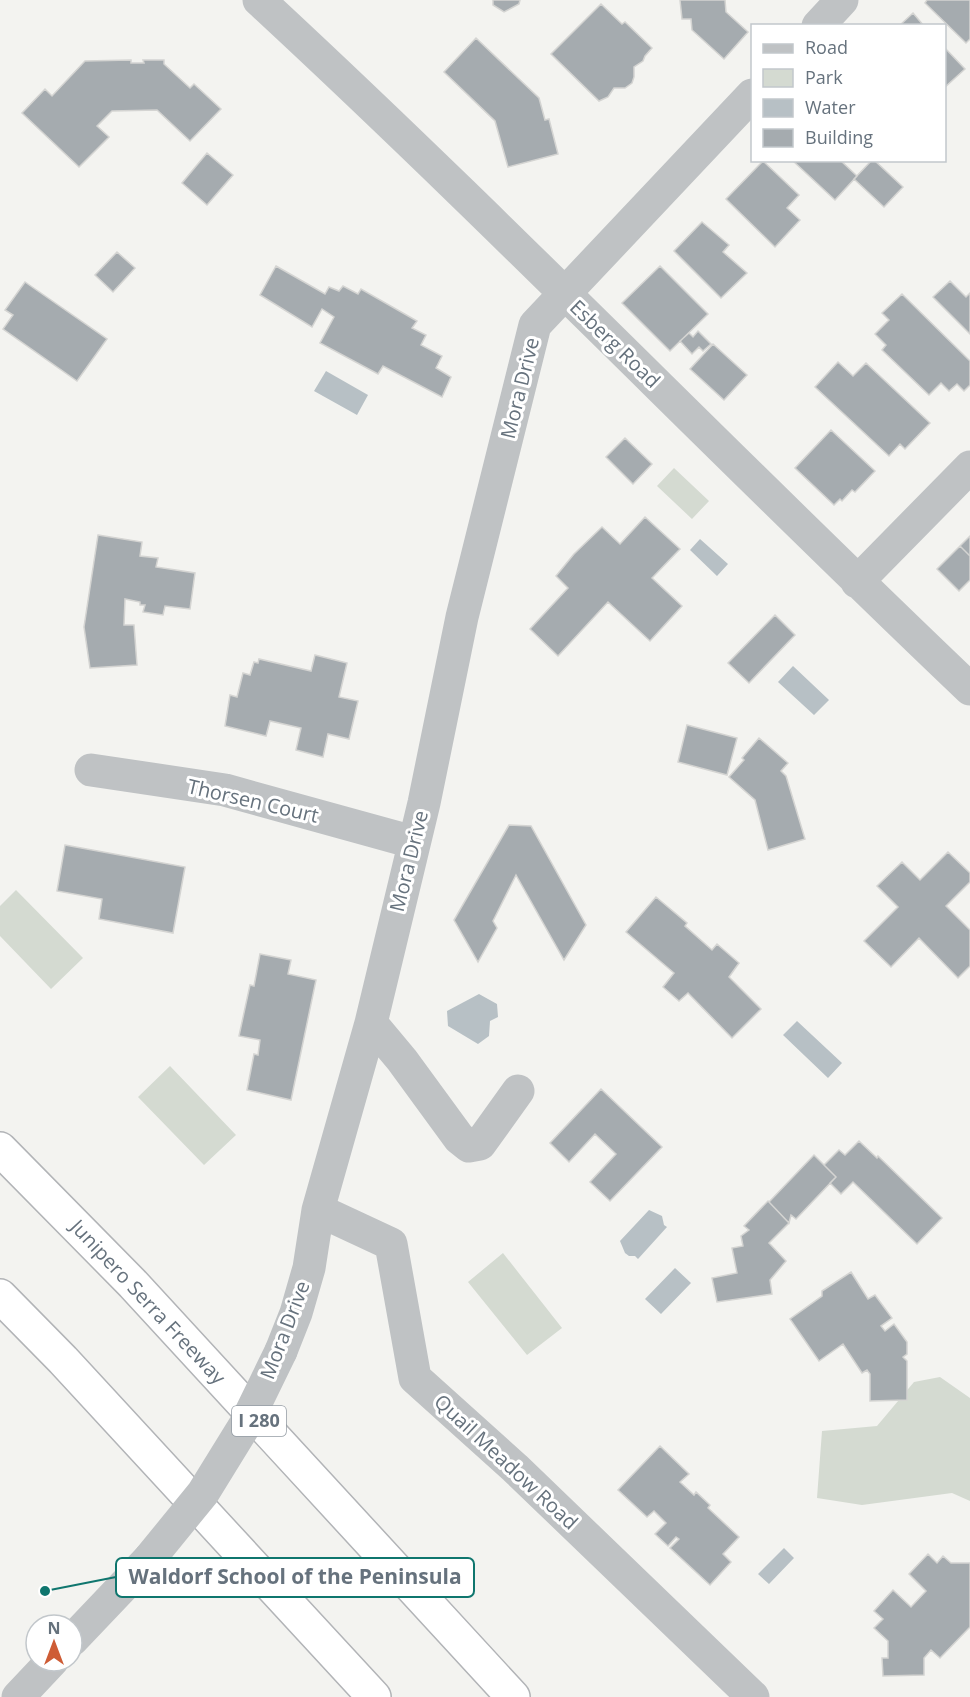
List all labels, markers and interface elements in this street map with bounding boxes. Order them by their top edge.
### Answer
legend [751,24,946,162]
text: Road [805,35,848,59]
text: Park [805,65,843,89]
text: Water [805,95,856,119]
text: Building [805,125,873,149]
street label: Esberg Road [564,294,666,394]
street label: Mora Drive [494,334,545,441]
street label: Thorsen Court [185,772,321,829]
street label: Mora Drive [383,807,434,914]
street label: Junipero Serra Freeway [63,1212,233,1391]
street label: Mora Drive [253,1277,316,1383]
street label: Quail Meadow Road [429,1388,584,1535]
road number: I 280 [232,1406,286,1436]
callout: Waldorf School of the Peninsula [116,1558,474,1597]
text: Waldorf School of the Peninsula [128,1562,462,1590]
north arrow [24,1613,84,1673]
text: N [47,1617,61,1639]

